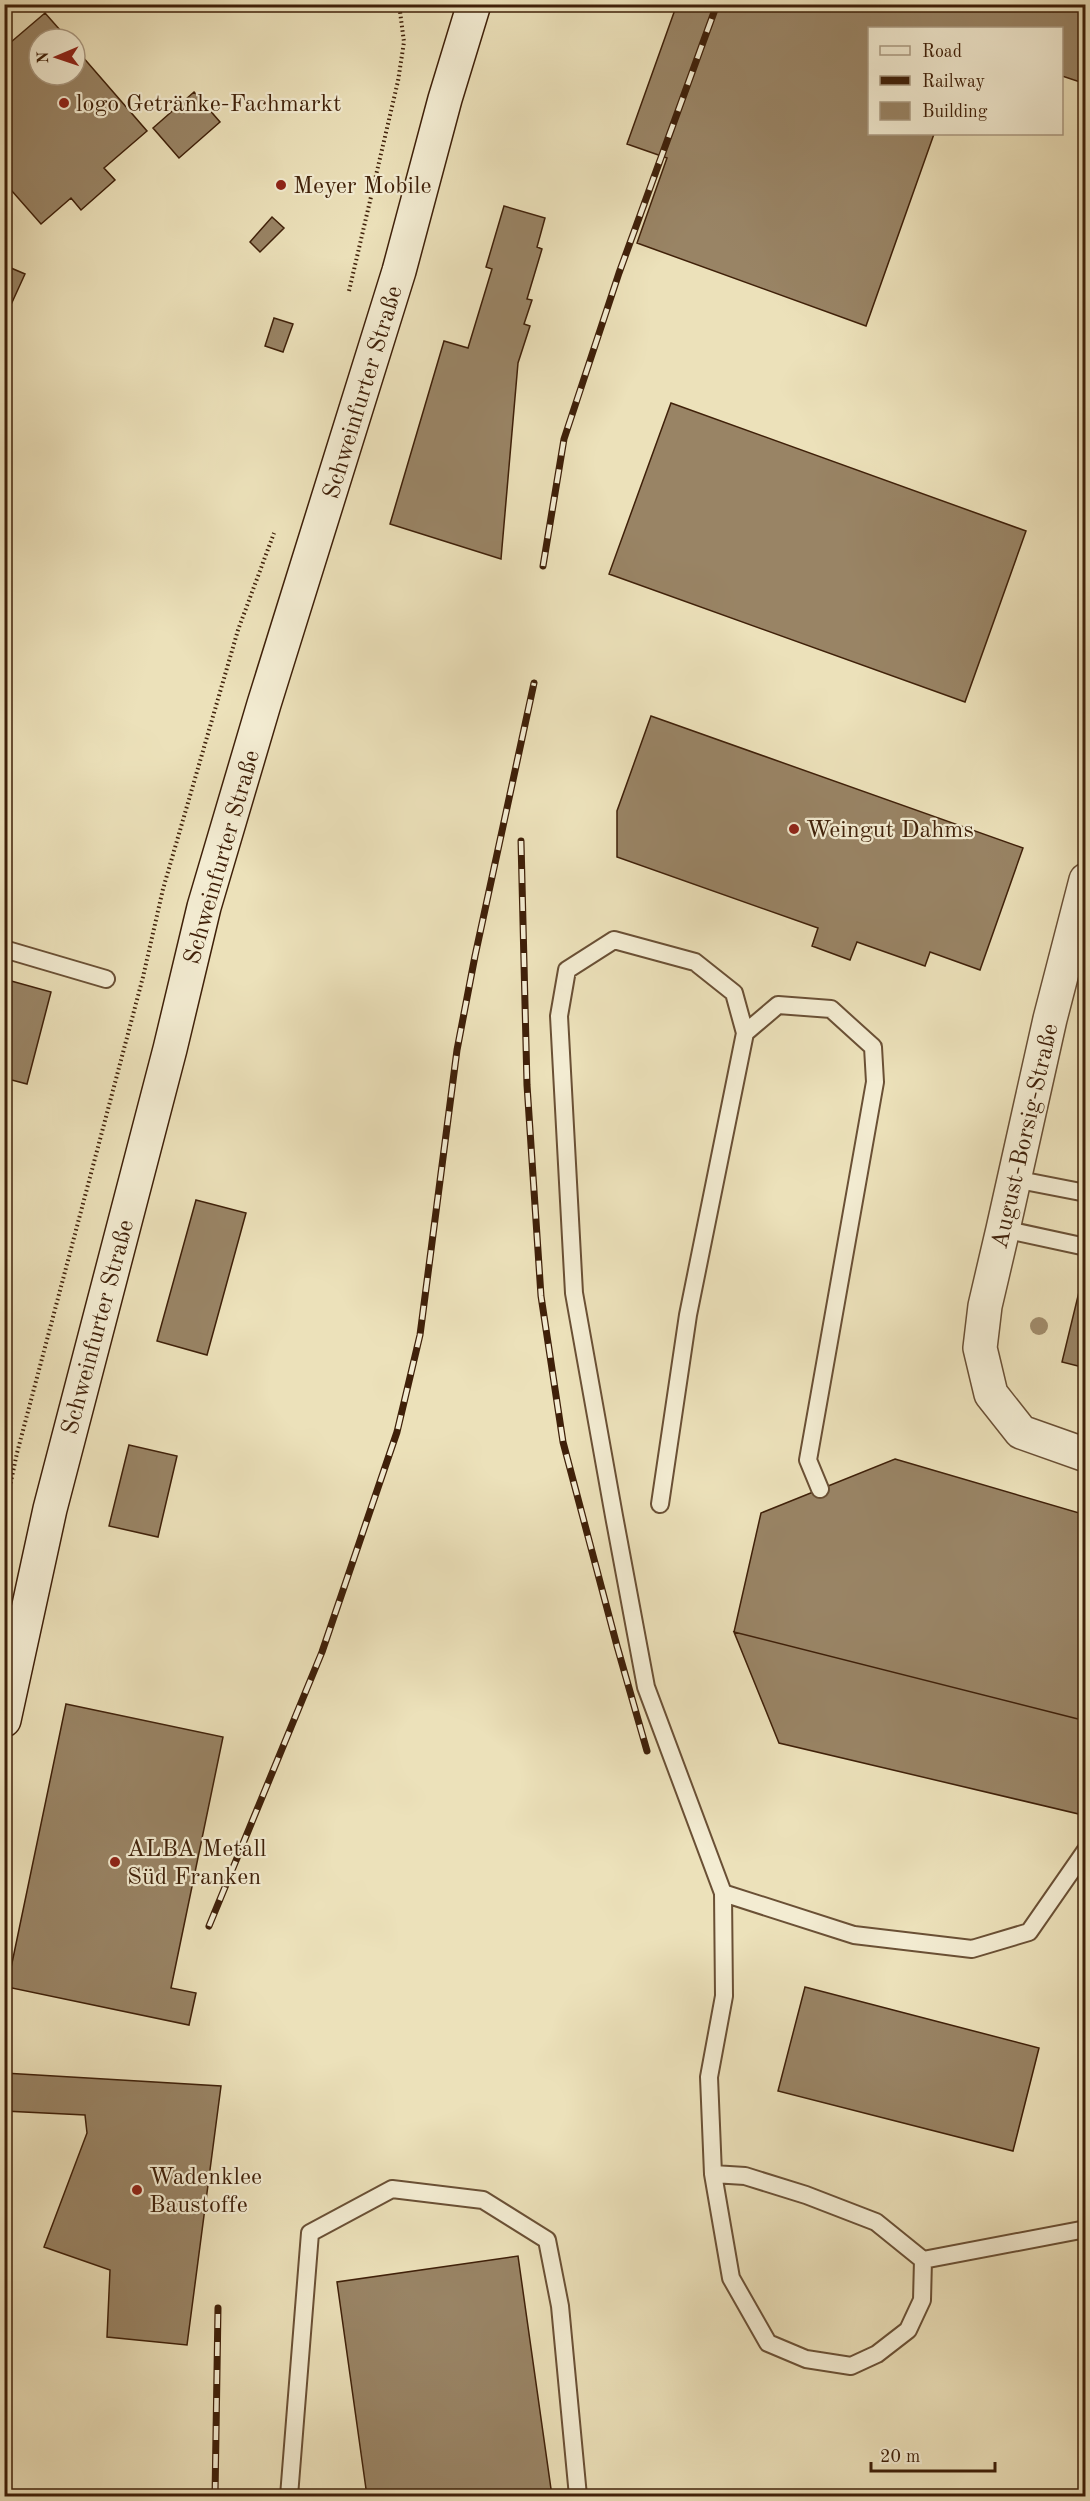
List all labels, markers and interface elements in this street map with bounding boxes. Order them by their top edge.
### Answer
north arrow [27,27,87,87]
legend [868,27,1063,135]
text: Road [922,43,962,61]
text: N [36,50,52,64]
text: Railway [922,73,985,91]
place label: logo Getränke-Fachmarkt [76,93,341,117]
marker: logo Getränke-Fachmarkt [57,96,71,110]
text: Building [922,103,988,121]
place label: Meyer Mobile [293,175,432,199]
marker: Meyer Mobile [274,178,288,192]
street label: Schweinfurter Straße [320,283,408,502]
street label: Schweinfurter Straße [181,748,265,967]
place label: Weingut Dahms [806,819,974,843]
marker: Weingut Dahms [787,822,801,836]
street label: August-Borsig-Straße [988,1022,1064,1251]
street label: Schweinfurter Straße [59,1217,139,1438]
place label: ALBA Metall Süd Franken [127,1838,266,1890]
marker: ALBA Metall Süd Franken [108,1855,122,1869]
place label: Wadenklee Baustoffe [149,2166,262,2218]
marker: Wadenklee Baustoffe [130,2183,144,2197]
scale bar [871,2435,996,2473]
text: 20 m [880,2448,920,2466]

